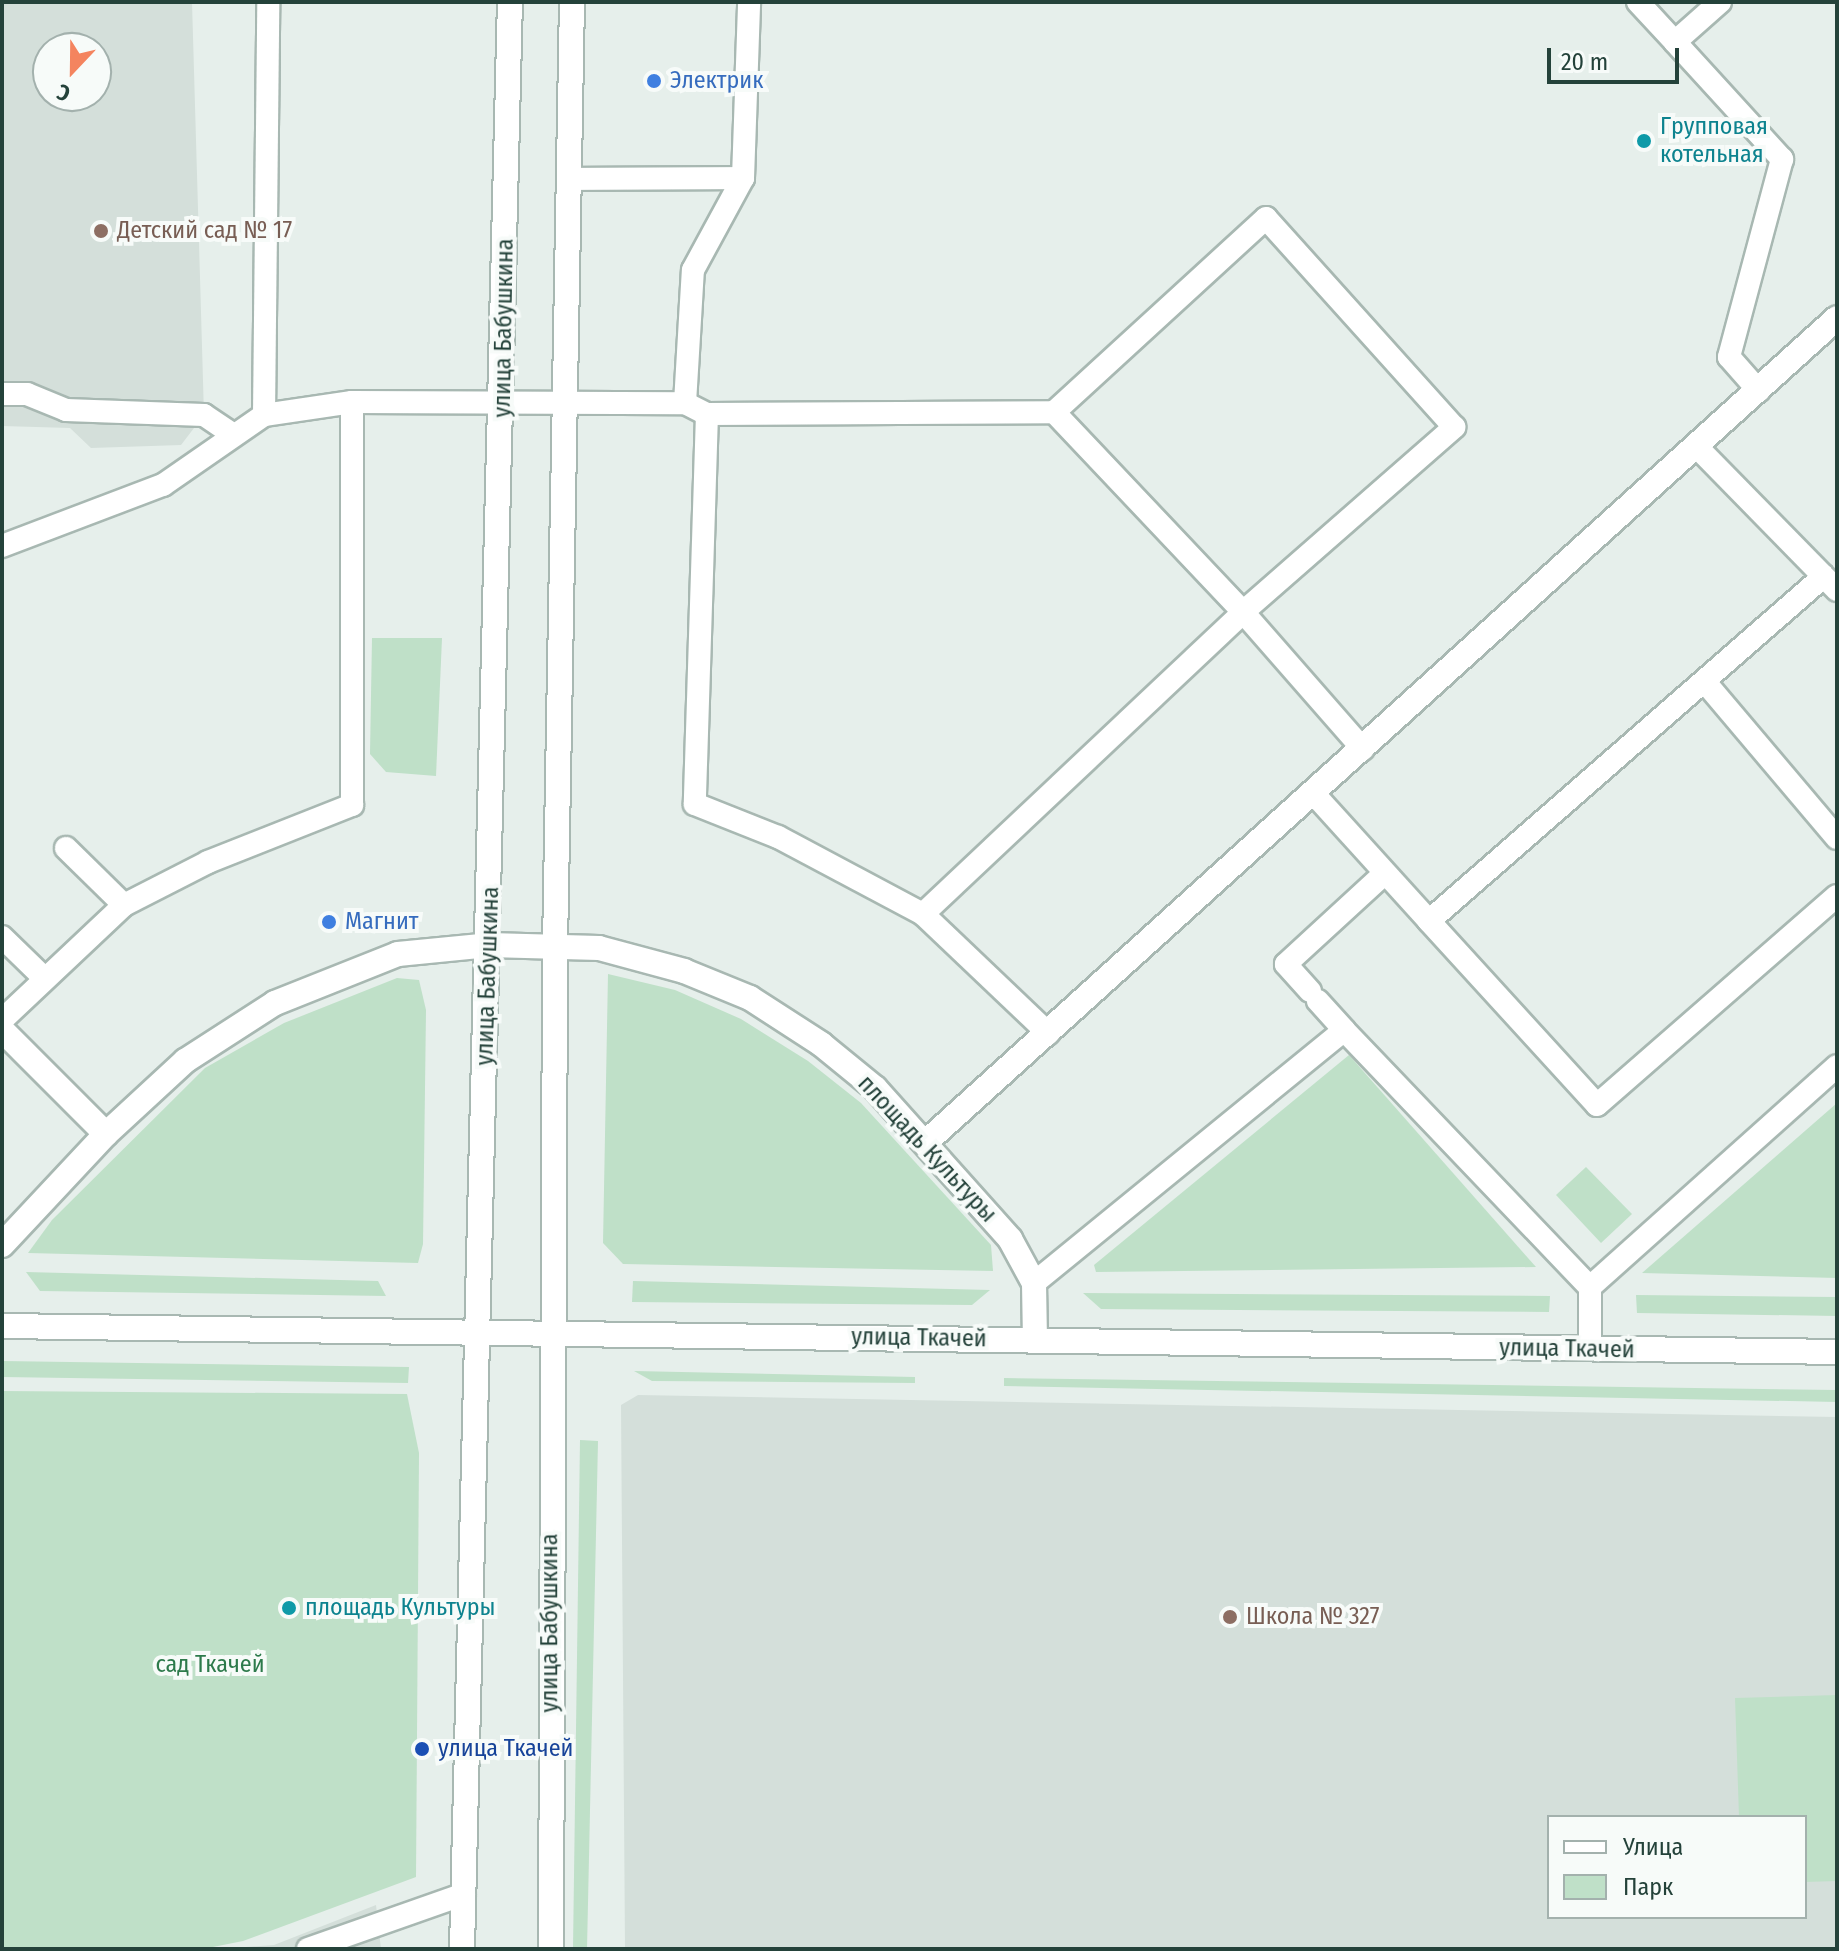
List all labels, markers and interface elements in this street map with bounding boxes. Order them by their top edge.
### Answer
north arrow [32,32,112,112]
scale bar [1551,32,1683,82]
text: 20 m [1561,48,1608,76]
place label: Электрик [670,67,763,95]
marker: Электрик [645,72,663,90]
text: С [53,78,74,108]
place label: Групповая котельная [1660,113,1768,169]
marker: Групповая котельная [1635,132,1653,150]
place label: Детский сад № 17 [117,217,292,245]
marker: Детский сад № 17 [92,222,110,240]
street label: улица Бабушкина [488,238,520,418]
street label: улица Бабушкина [470,886,506,1066]
place label: Магнит [345,908,419,936]
marker: Магнит [320,913,338,931]
street label: площадь Культуры [852,1070,1002,1228]
street label: улица Ткачей [851,1322,987,1354]
street label: улица Ткачей [1499,1333,1635,1365]
street label: улица Бабушкина [536,1533,564,1713]
place label: площадь Культуры [305,1594,495,1622]
marker: площадь Культуры [280,1599,298,1617]
place label: Школа № 327 [1246,1603,1379,1631]
marker: Школа № 327 [1221,1608,1239,1626]
park label: сад Ткачей [155,1651,265,1679]
place label: улица Ткачей [438,1735,573,1763]
marker: улица Ткачей [413,1740,431,1758]
legend [1547,1815,1807,1919]
text: Улица [1623,1833,1683,1861]
text: Парк [1623,1873,1673,1901]

